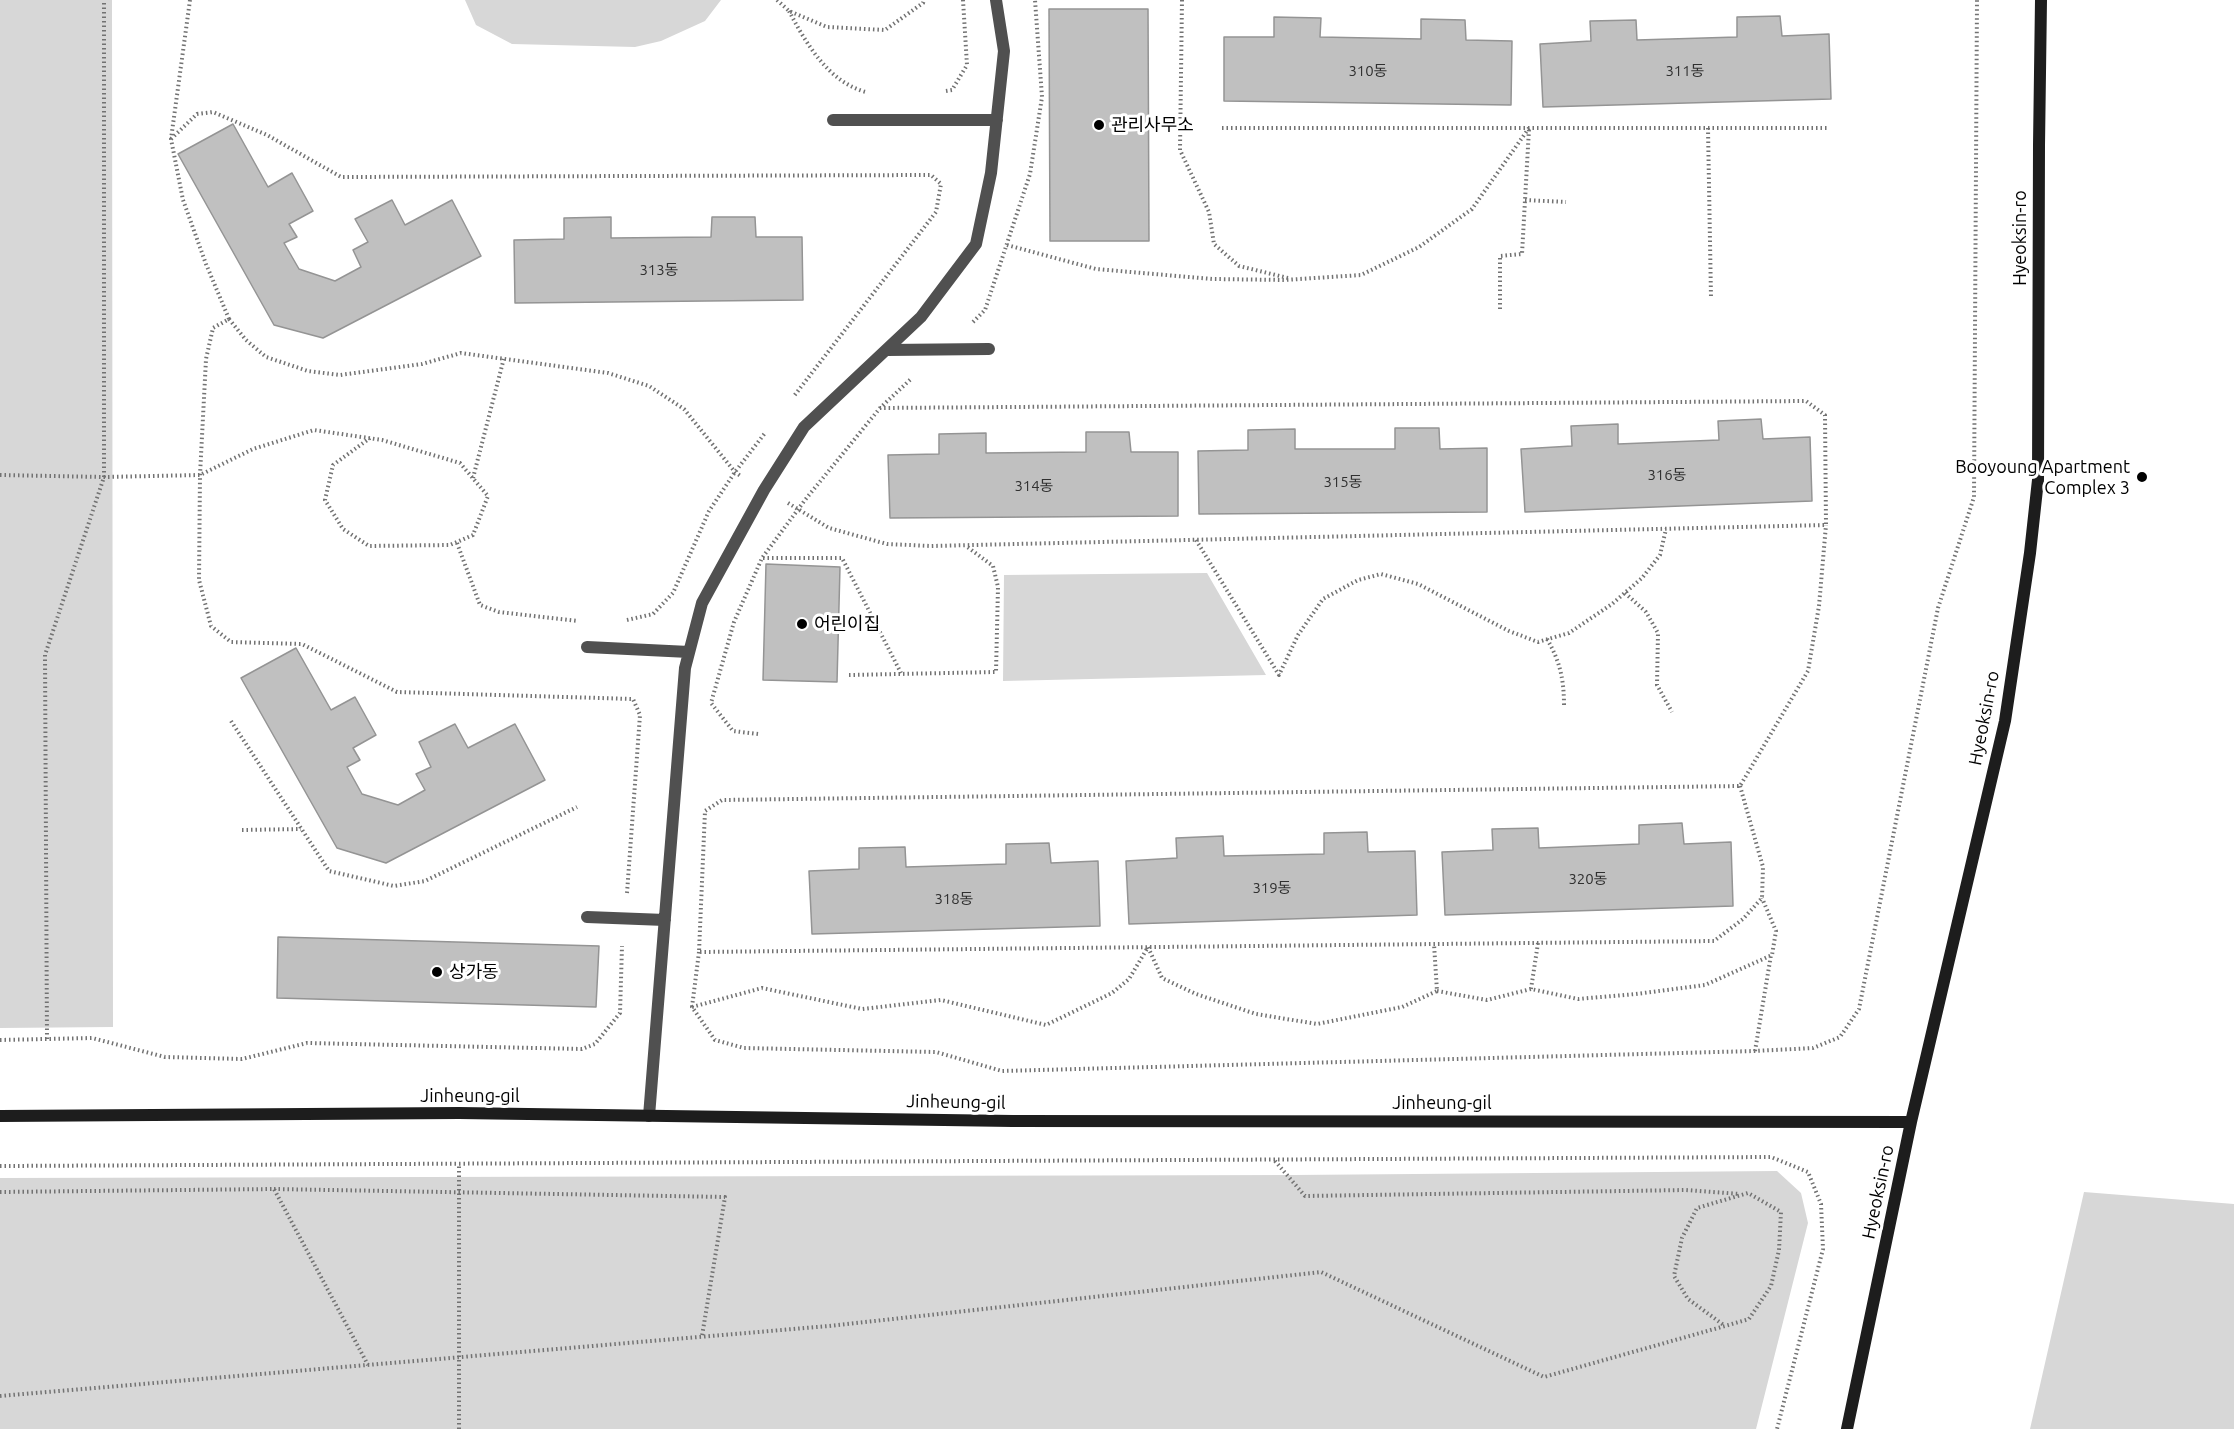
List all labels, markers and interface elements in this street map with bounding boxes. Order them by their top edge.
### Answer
house number: 310동 [1348,62,1388,80]
house number: 311동 [1665,62,1705,80]
place label: 관리사무소 [1111,114,1194,136]
marker: 관리사무소 [1092,118,1106,132]
street label: Hyeoksin-ro [2009,190,2031,286]
house number: 313동 [639,261,679,279]
place label: Booyoung Apartment Complex 3 [1955,456,2130,498]
house number: 316동 [1647,466,1687,484]
marker: Booyoung Apartment Complex 3 [2135,470,2149,484]
house number: 315동 [1323,473,1363,491]
house number: 314동 [1014,477,1054,495]
place label: 어린이집 [814,613,880,635]
marker: 어린이집 [795,617,809,631]
street label: Hyeoksin-ro [1964,669,2004,767]
house number: 320동 [1568,870,1608,888]
house number: 319동 [1252,879,1292,897]
house number: 318동 [934,890,974,908]
place label: 상가동 [449,961,499,983]
marker: 상가동 [430,965,444,979]
street label: Jinheung-gil [420,1085,520,1107]
street label: Jinheung-gil [906,1090,1006,1114]
street label: Jinheung-gil [1392,1092,1492,1114]
street label: Hyeoksin-ro [1857,1143,1899,1241]

